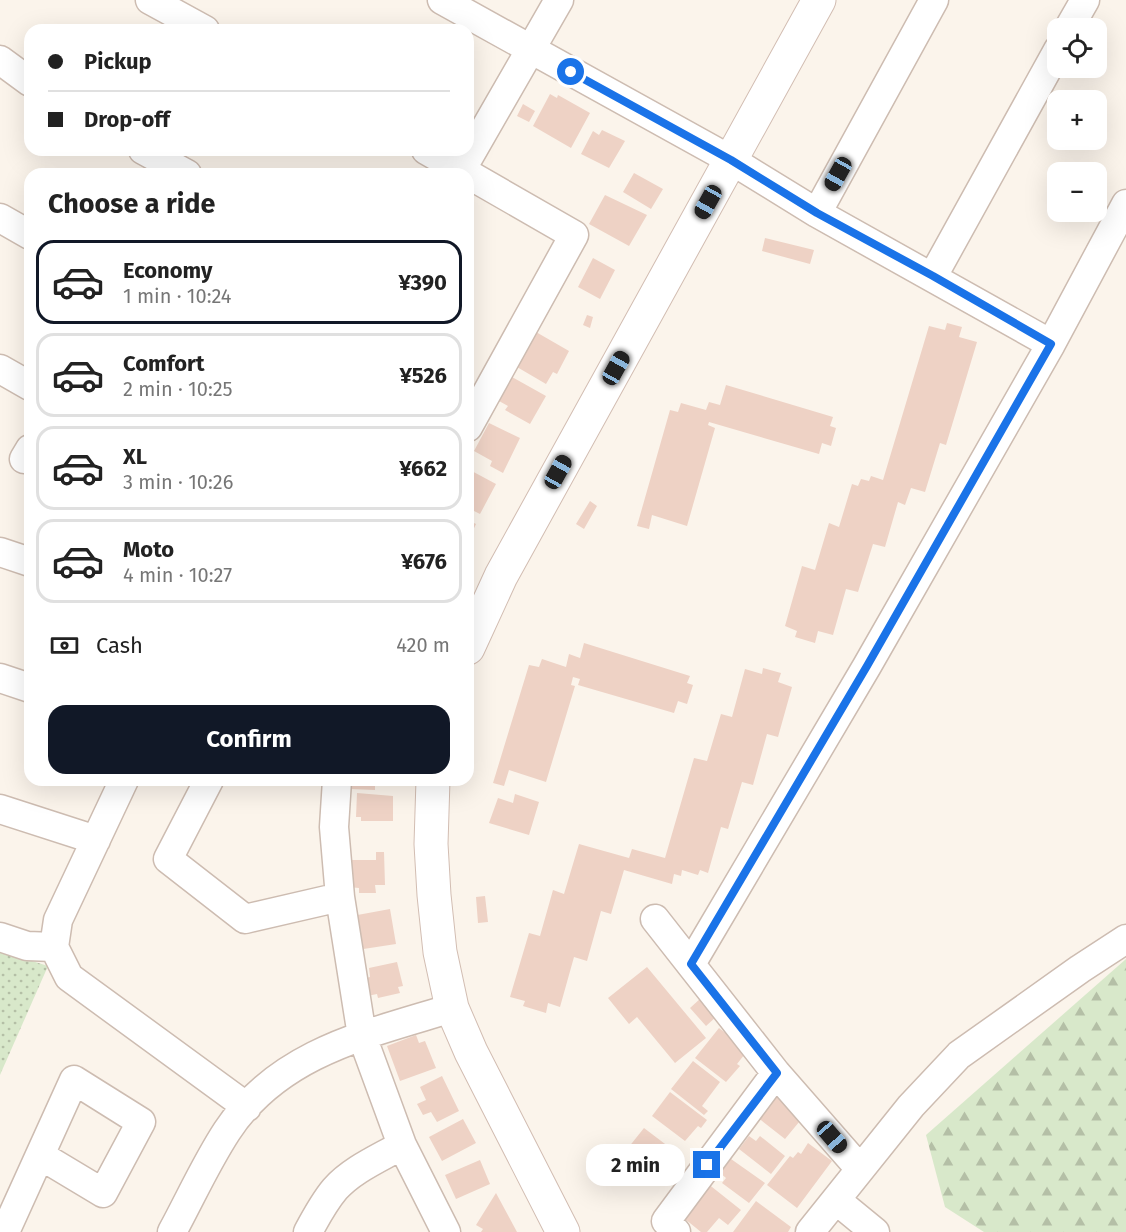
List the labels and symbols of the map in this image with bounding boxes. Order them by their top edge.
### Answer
route start [557,58,584,85]
car [821,154,855,194]
car [691,182,725,222]
car [599,348,633,388]
car [541,452,575,492]
car [813,1118,851,1156]
callout: 2 min [587,1144,686,1186]
route end [693,1151,720,1178]

